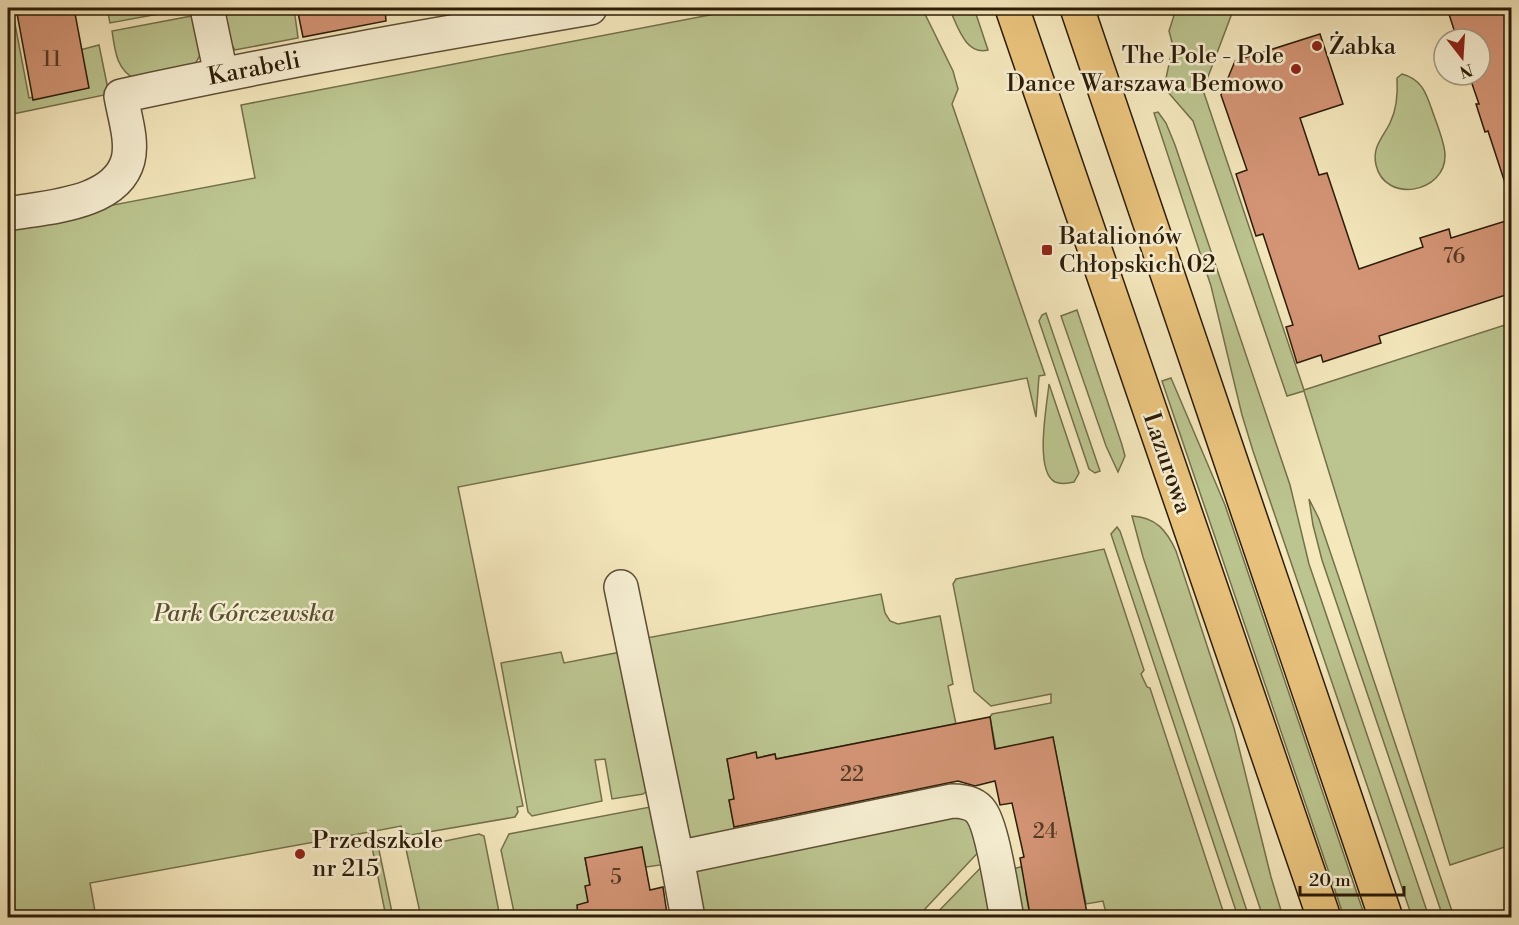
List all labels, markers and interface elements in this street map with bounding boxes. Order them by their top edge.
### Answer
north arrow [1432,27,1492,87]
place label: Żabka [1329,31,1397,62]
marker: Żabka [1310,39,1324,53]
place label: The Pole - Pole Dance Warszawa Bemowo [1006,41,1284,99]
street label: Karabeli [205,45,303,93]
house number: 11 [43,47,61,73]
text: N [1457,59,1475,82]
marker: The Pole - Pole Dance Warszawa Bemowo [1289,62,1303,76]
place label: Batalionów Chłopskich 02 [1058,222,1216,280]
marker: Batalionów Chłopskich 02 [1040,243,1054,257]
house number: 76 [1443,244,1466,270]
street label: Lazurowa [1136,409,1199,519]
park label: Park Górczewska [152,599,335,629]
house number: 22 [840,762,864,788]
house number: 24 [1033,819,1057,845]
place label: Przedszkole nr 215 [312,826,443,884]
marker: Przedszkole nr 215 [293,847,307,861]
scale bar [1300,859,1404,897]
house number: 5 [610,865,622,891]
text: 20 m [1309,869,1351,892]

